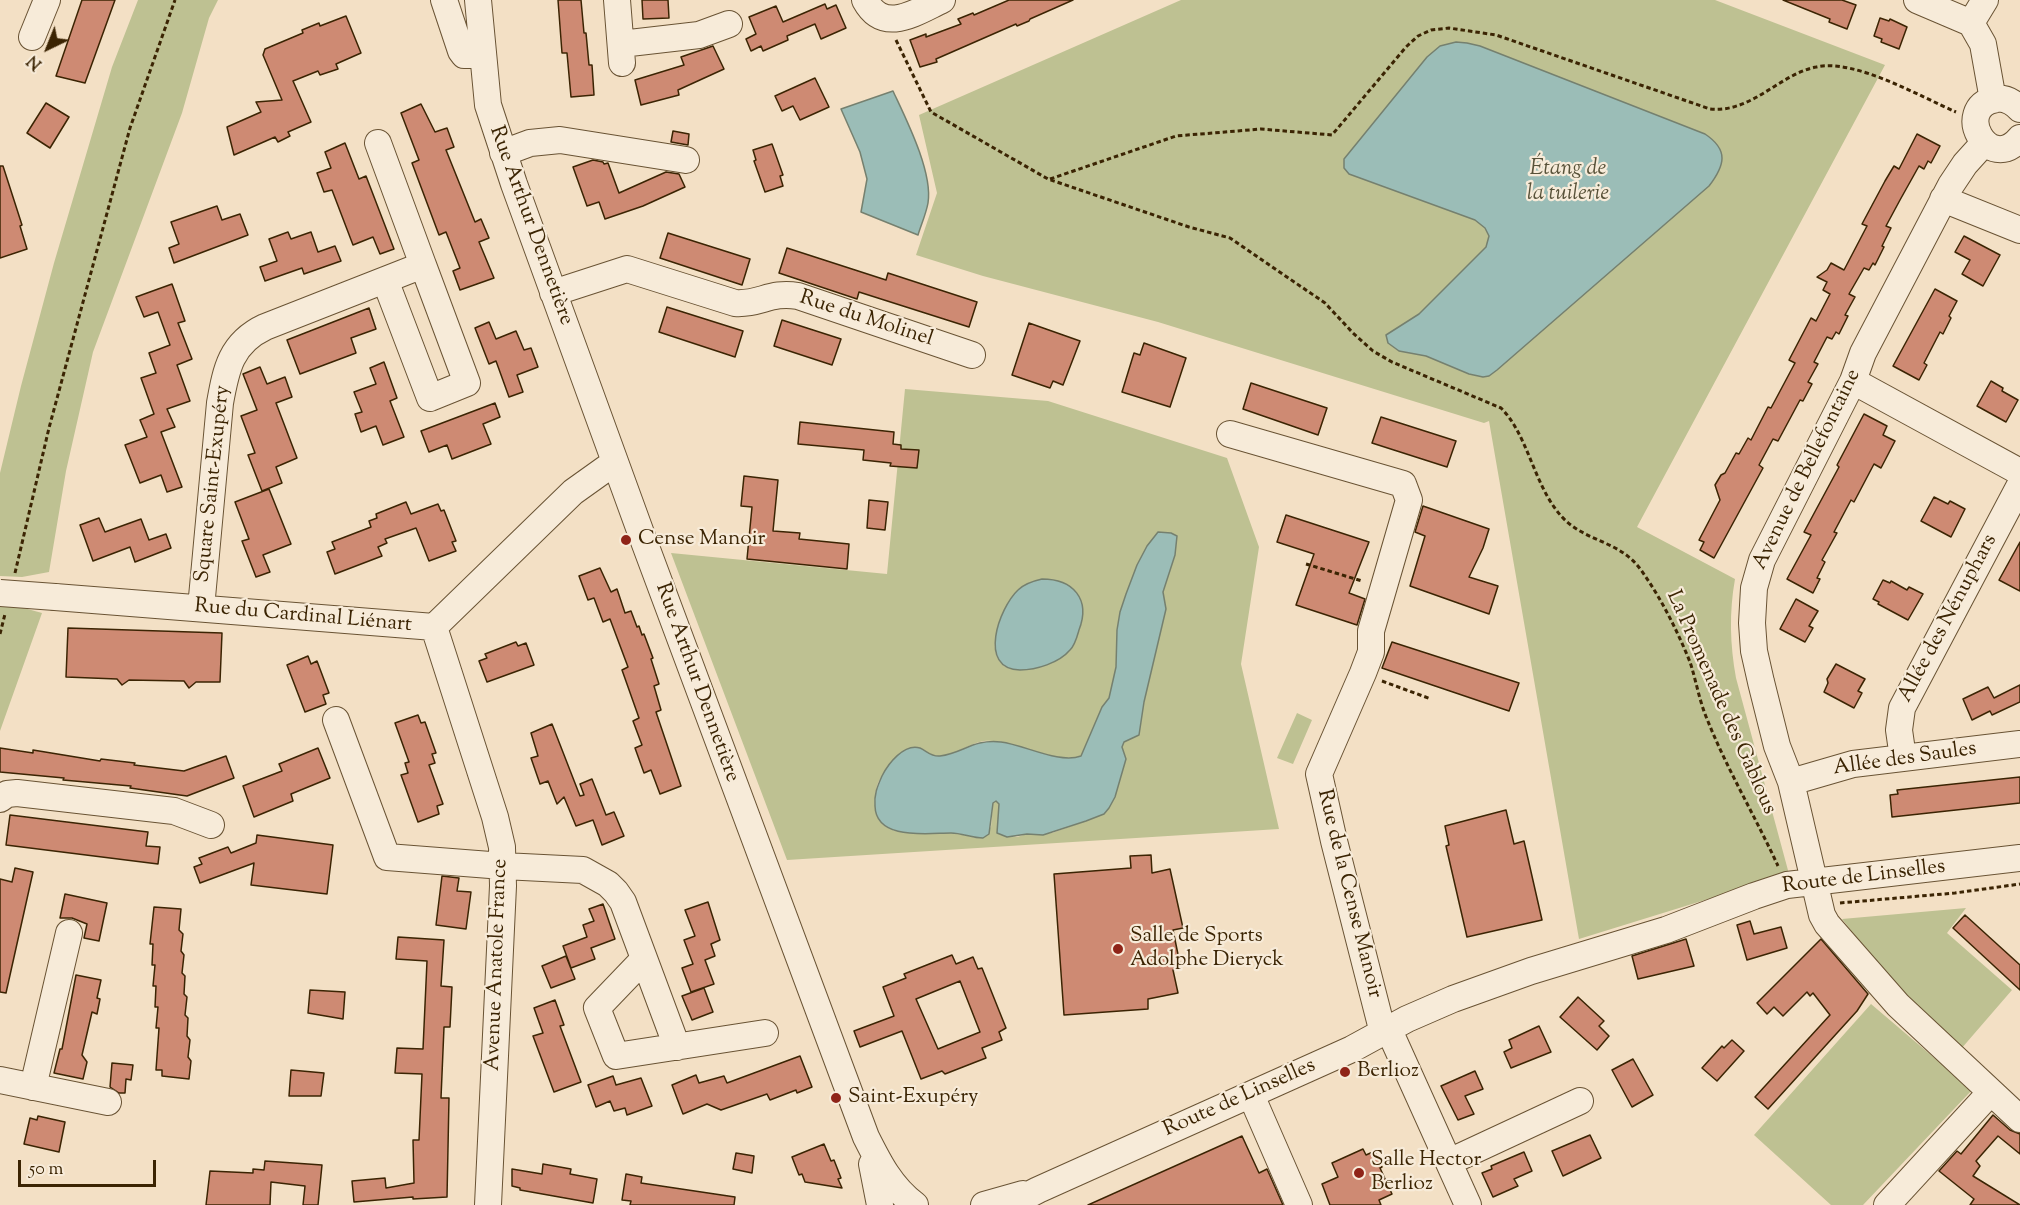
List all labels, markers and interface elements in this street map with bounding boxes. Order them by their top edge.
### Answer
north arrow [18,18,78,78]
text: N [23,49,48,74]
street label: Rue Arthur Dennetière [482,123,578,329]
water label: Étang de la tuilerie [1527,157,1609,208]
street label: Rue du Molinel [796,287,936,353]
street label: Avenue de Bellefontaine [1748,366,1868,574]
street label: Square Saint-Exupéry [191,384,237,584]
place label: Cense Manoir [638,527,765,553]
street label: Allée des Nénuphars [1894,531,2004,707]
marker: Cense Manoir [619,533,633,547]
street label: Rue Arthur Dennetière [648,580,744,786]
street label: La Promenade des Gablous [1659,587,1781,819]
street label: Rue du Cardinal Liénart [193,595,413,639]
street label: Allée des Saules [1832,737,1978,783]
street label: Rue de la Cense Manoir [1310,787,1386,1001]
street label: Route de Linselles [1781,856,1947,900]
street label: Avenue Anatole France [482,858,514,1072]
place label: Salle de Sports Adolphe Dieryck [1130,924,1284,974]
marker: Salle de Sports Adolphe Dieryck [1111,942,1125,956]
street label: Route de Linselles [1160,1054,1320,1144]
place label: Berlioz [1357,1059,1419,1085]
marker: Berlioz [1338,1065,1352,1079]
place label: Saint-Exupéry [848,1085,979,1111]
marker: Saint-Exupéry [829,1091,843,1105]
scale bar [21,1148,159,1186]
place label: Salle Hector Berlioz [1371,1148,1481,1198]
text: 50 m [29,1157,63,1183]
marker: Salle Hector Berlioz [1352,1166,1366,1180]

